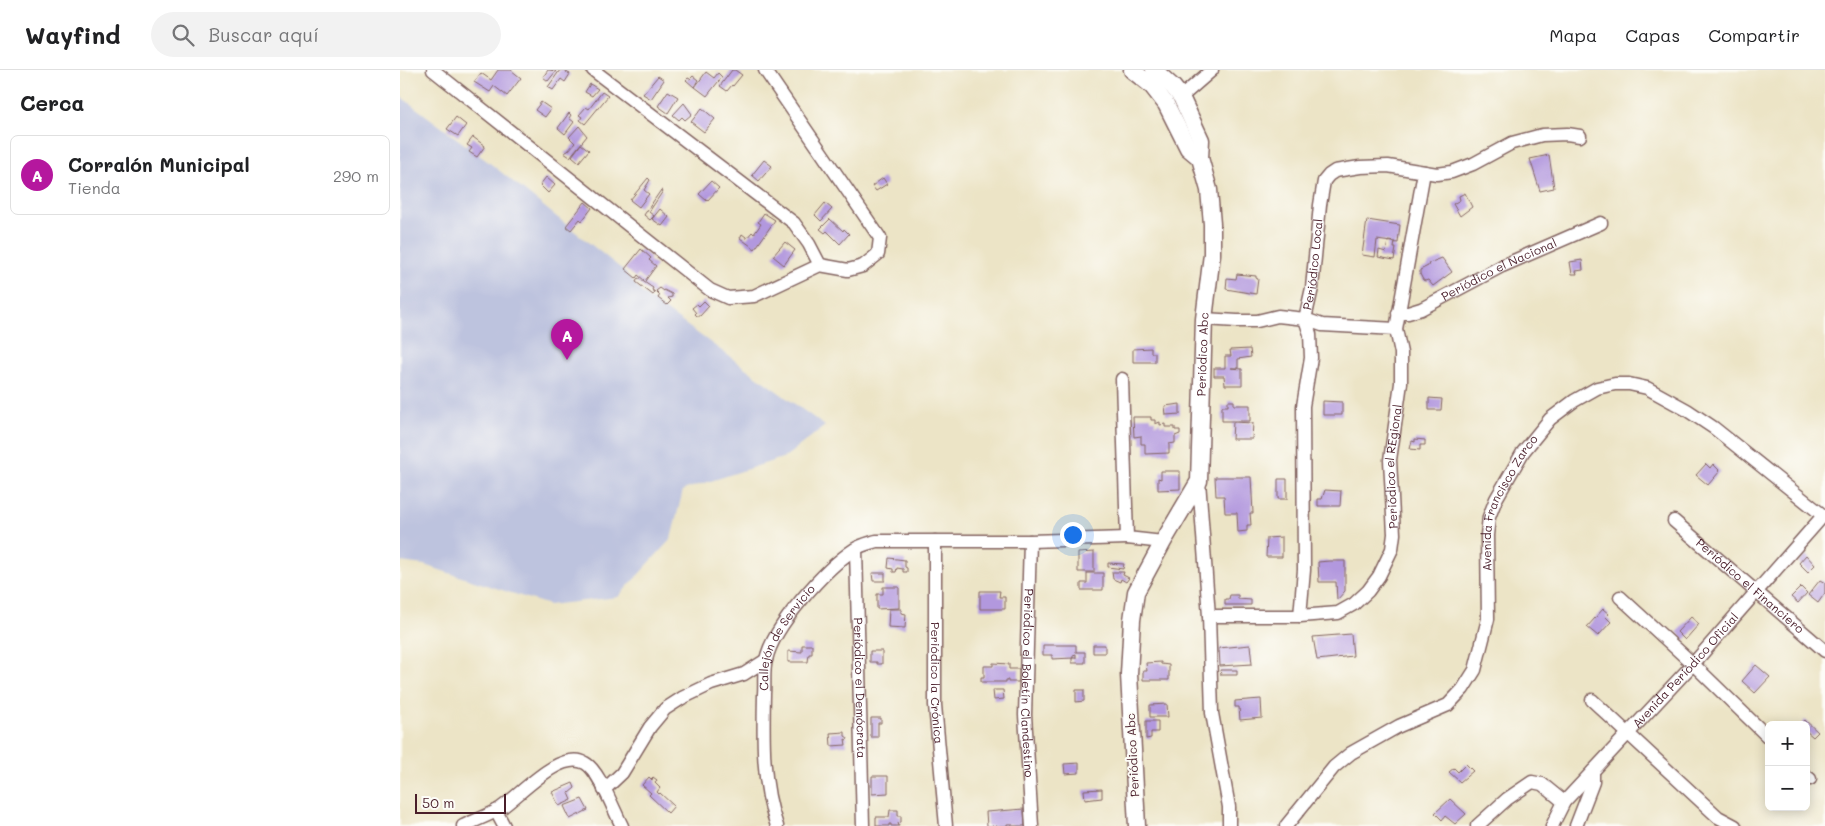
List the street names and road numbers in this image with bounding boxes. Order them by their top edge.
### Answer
street label: Periódico Local [1298,218,1326,311]
street label: Periódico el Nacional [1438,234,1559,304]
street label: Periódico Abc [1193,311,1212,396]
street label: Periódico el REgional [1381,403,1405,529]
street label: Avenida Francisco Zarco [1478,431,1541,571]
street label: Periódico el Financiero [1693,534,1808,637]
street label: Callejón de Servicio [755,581,818,691]
street label: Periódico el Boletín Clandestino [1018,588,1038,778]
street label: Avenida Periódico Oficial [1628,609,1741,731]
street label: Periódico el Demócrata [851,617,870,759]
street label: Periódico la Crónica [928,622,947,744]
street label: Periódico Abc [1122,713,1142,797]

